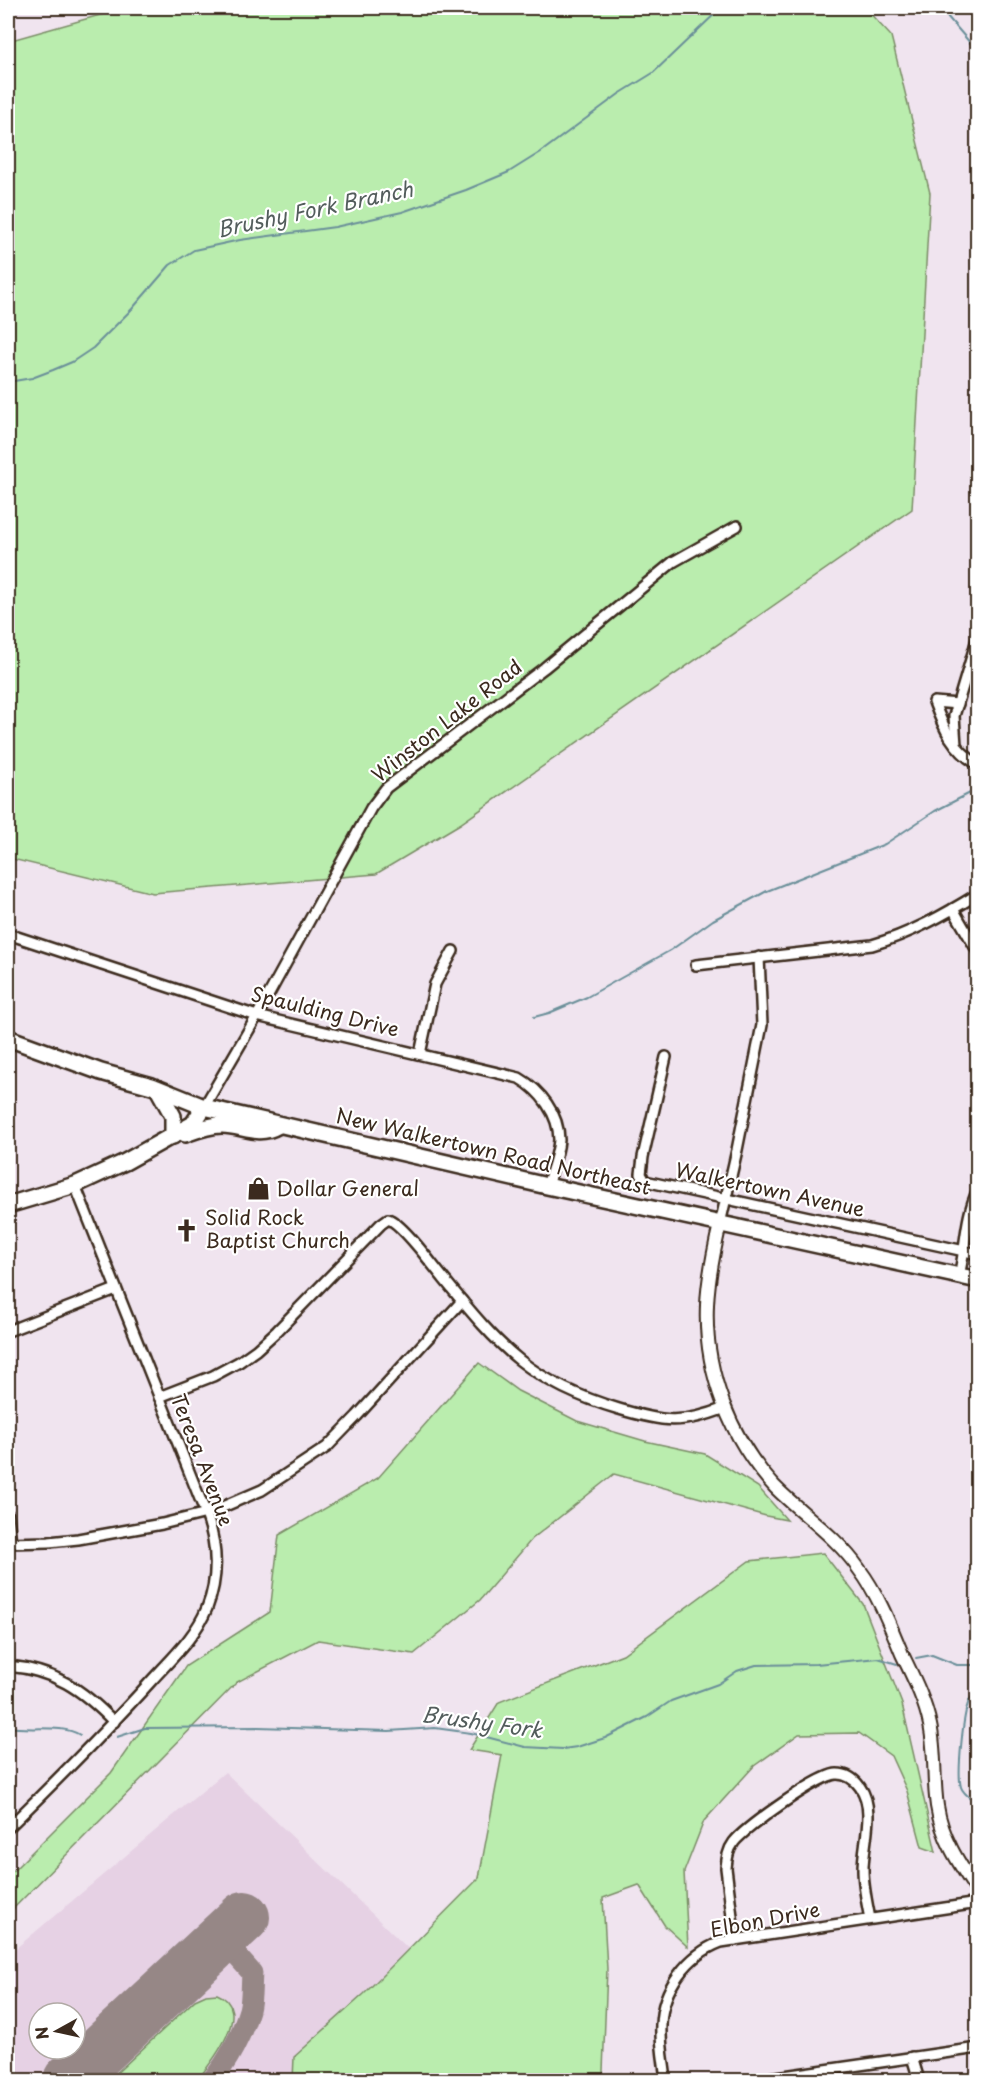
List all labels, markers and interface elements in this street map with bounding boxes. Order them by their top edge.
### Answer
water label: Brushy Fork Branch [214,172,416,244]
street label: Winston Lake Road [365,652,528,789]
street label: Spaulding Drive [248,978,402,1044]
street label: New Walkertown Road Northeast [333,1100,654,1202]
street label: Walkertown Avenue [673,1154,868,1224]
place label: Dollar General [276,1173,419,1203]
shop icon: Dollar General [245,1176,271,1202]
place label: Solid Rock Baptist Church [205,1202,350,1255]
church icon: Solid Rock Baptist Church [174,1217,200,1243]
street label: Teresa Avenue [164,1389,242,1530]
water label: Brushy Fork [420,1697,545,1745]
street label: Elbon Drive [707,1894,822,1944]
north arrow [27,2001,87,2061]
text: N [28,2025,54,2041]

